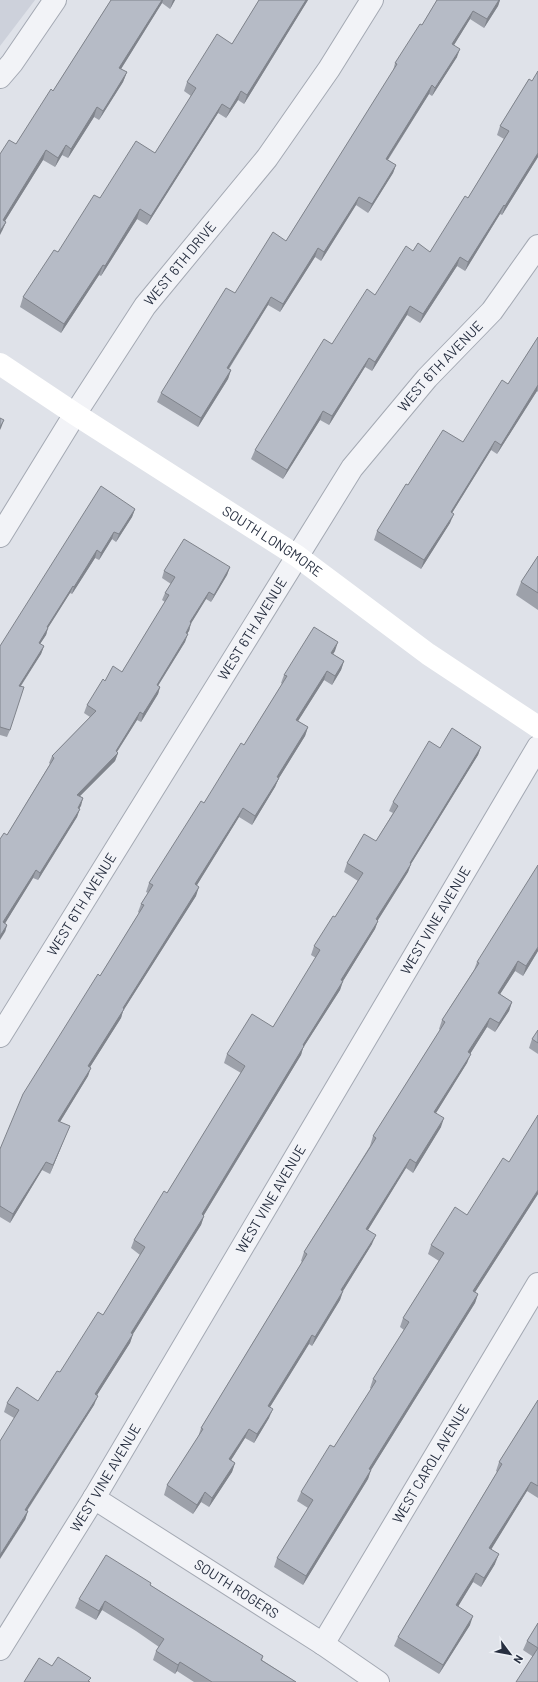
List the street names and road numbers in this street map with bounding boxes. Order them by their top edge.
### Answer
street label: WEST 6TH DRIVE [140,218,219,309]
street label: WEST 6TH AVENUE [394,317,486,415]
street label: SOUTH LONGMORE [220,502,326,580]
street label: WEST 6TH AVENUE [214,574,290,683]
street label: WEST 6TH AVENUE [43,849,119,959]
street label: WEST VINE AVENUE [396,863,474,977]
street label: WEST VINE AVENUE [232,1142,309,1256]
street label: WEST CAROL AVENUE [388,1401,472,1526]
street label: WEST VINE AVENUE [66,1421,144,1535]
street label: SOUTH ROGERS [191,1555,282,1622]

